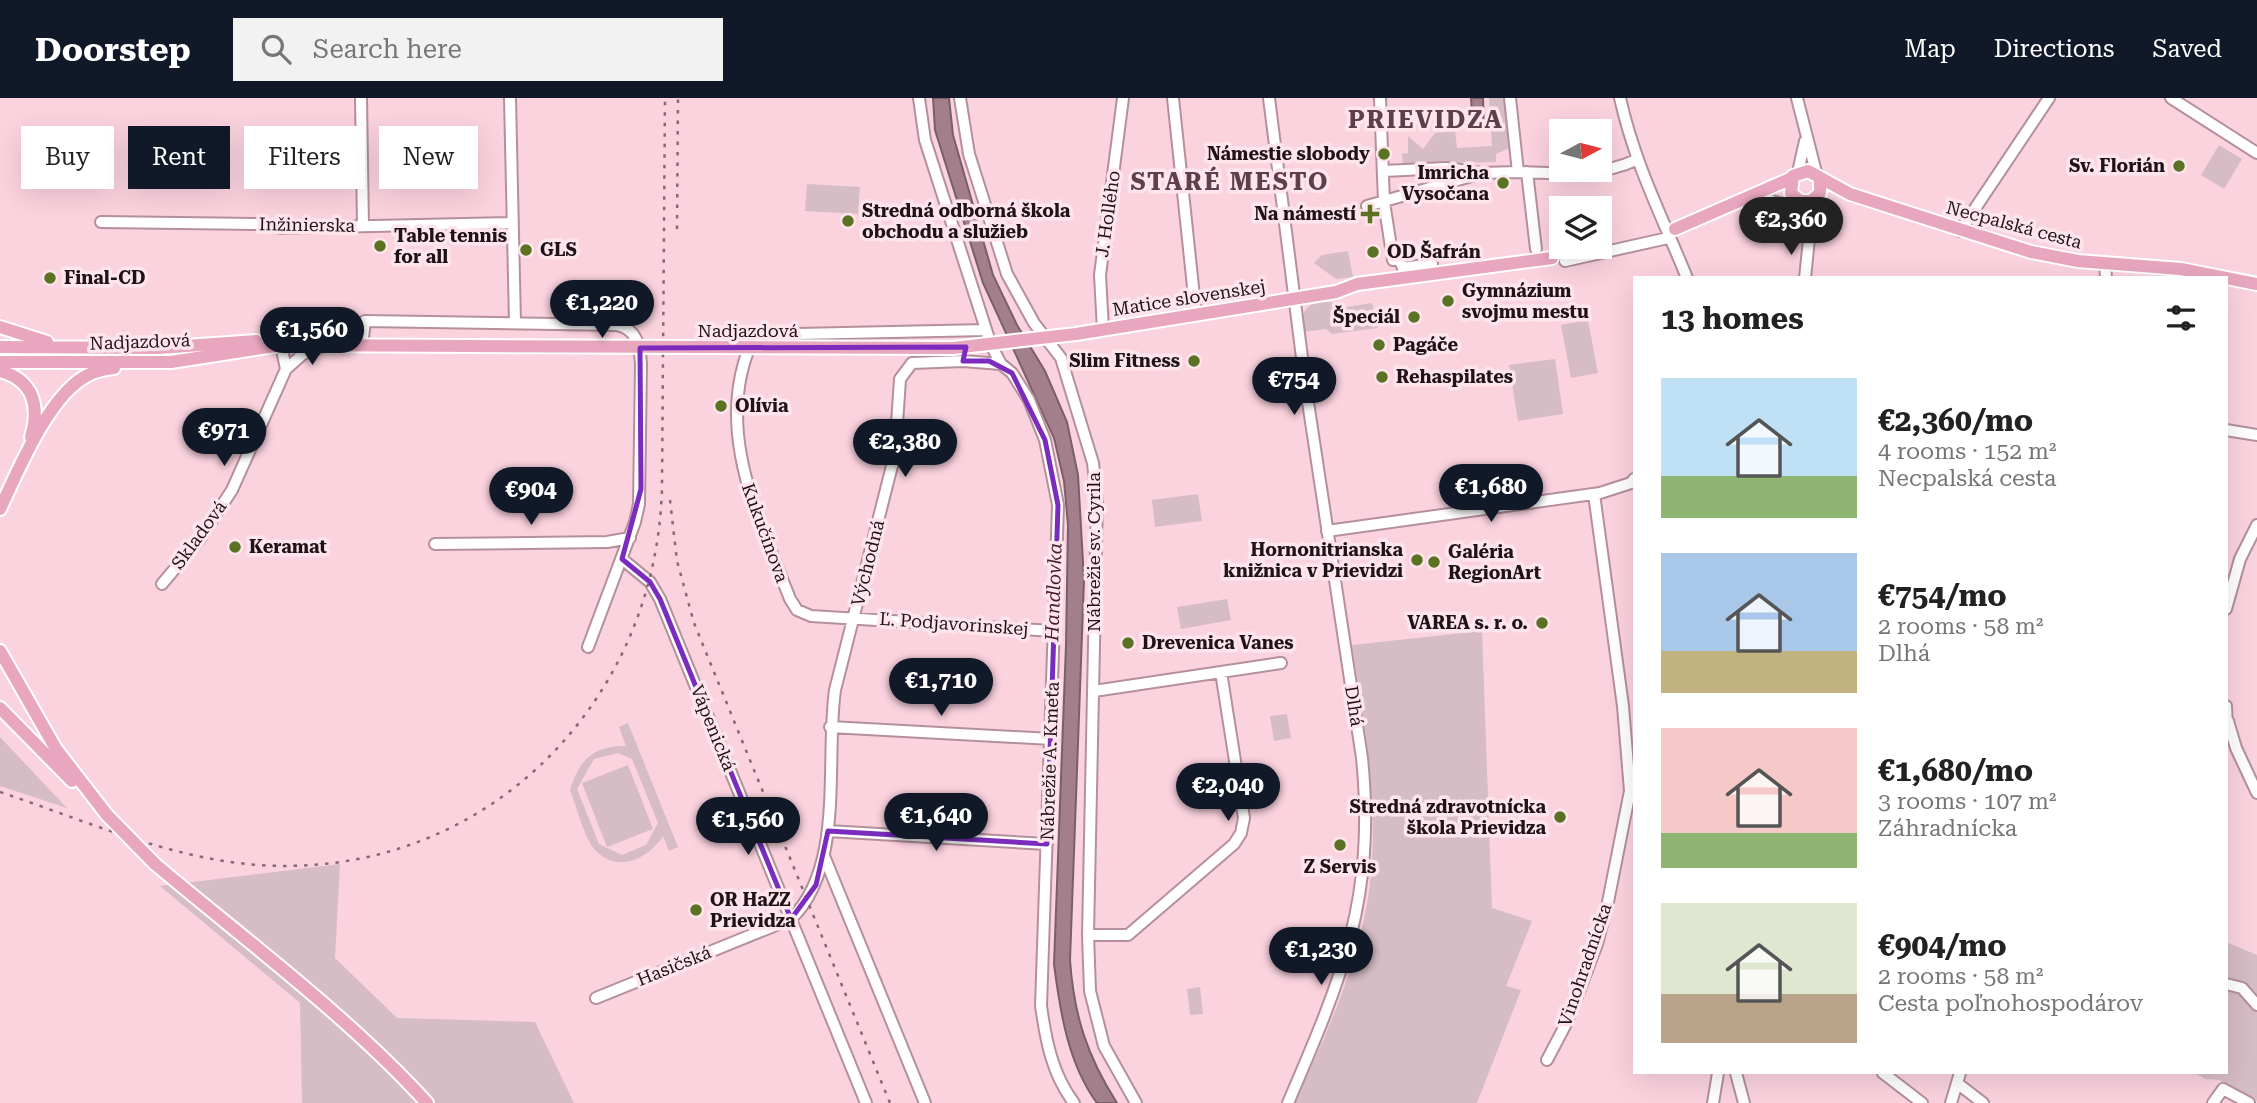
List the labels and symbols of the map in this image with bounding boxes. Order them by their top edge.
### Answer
district label: PRIEVIDZA [1348,106,1504,134]
north arrow [1549,119,1612,182]
place label: Námestie slobody [1207,143,1370,164]
marker: Námestie slobody [1376,146,1392,162]
place label: Sv. Florián [2069,155,2165,176]
marker: Sv. Florián [2171,158,2187,174]
place label: Imricha Vysočana [1402,162,1489,204]
district label: STARÉ MESTO [1131,166,1329,196]
street label: J. Hollého [1091,169,1124,259]
marker: Imricha Vysočana [1495,175,1511,191]
street label: Necpalská cesta [1944,196,2085,253]
pin: €2,360 [1734,198,1848,257]
place label: Stredná odborná škola obchodu a služieb [862,200,1071,242]
place label: Na námestí [1254,203,1356,224]
marker: Na námestí [1362,206,1378,222]
street label: Inžinierska [259,213,356,236]
marker: Stredná odborná škola obchodu a služieb [840,213,856,229]
place label: Table tennis for all [394,225,507,267]
marker: Table tennis for all [372,238,388,254]
place label: GLS [540,239,577,260]
place label: OD Šafrán [1387,240,1481,262]
marker: GLS [518,242,534,258]
marker: OD Šafrán [1365,244,1381,260]
place label: Final-CD [64,267,145,288]
marker: Final-CD [42,270,58,286]
street label: Matice slovenskej [1111,275,1267,320]
pin: €1,220 [545,280,659,340]
place label: Gymnázium svojmu mestu [1462,280,1589,322]
marker: Gymnázium svojmu mestu [1440,293,1456,309]
place label: Špeciál [1333,305,1400,327]
pin: €1,560 [255,308,369,367]
marker: Špeciál [1406,309,1422,325]
street label: Nadjazdová [698,320,799,341]
street label: Nadjazdová [89,329,191,354]
place label: Pagáče [1393,334,1458,355]
marker: Pagáče [1371,337,1387,353]
place label: Slim Fitness [1069,350,1180,371]
marker: Slim Fitness [1186,353,1202,369]
pin: €754 [1253,358,1335,417]
place label: Rehaspilates [1396,366,1513,387]
marker: Rehaspilates [1374,369,1390,385]
place label: Olívia [735,395,789,416]
marker: Olívia [713,398,729,414]
pin: €971 [183,408,265,468]
pin: €2,380 [848,420,962,479]
pin: €1,680 [1434,464,1548,524]
pin: €904 [490,468,572,527]
street label: Nábrežie sv. Cyrila [1083,472,1104,632]
street label: Kukučínova [738,480,793,586]
street label: Skladová [167,496,231,573]
street label: Východná [847,517,888,608]
place label: Keramat [249,536,327,557]
marker: Keramat [227,539,243,555]
place label: Hornonitrianska knižnica v Prievidzi [1223,539,1403,581]
place label: Galéria RegionArt [1448,541,1541,583]
water label: Handlovka [1040,542,1067,643]
marker: Hornonitrianska knižnica v Prievidzi [1409,552,1425,568]
marker: Galéria RegionArt [1426,554,1442,570]
street label: Ľ. Podjavorinskej [879,608,1029,639]
place label: VAREA s. r. o. [1407,612,1528,633]
marker: VAREA s. r. o. [1534,615,1550,631]
place label: Drevenica Vanes [1142,632,1294,653]
marker: Drevenica Vanes [1120,635,1136,651]
pin: €1,710 [884,658,998,718]
street label: Nábrežie A. Kmeťa [1036,681,1063,841]
street label: Vápenická [687,682,740,774]
street label: Dlhá [1341,684,1368,728]
pin: €2,040 [1171,764,1285,823]
pin: €1,640 [879,794,993,853]
place label: Stredná zdravotnícka škola Prievidza [1350,796,1546,838]
pin: €1,560 [691,798,805,857]
marker: Stredná zdravotnícka škola Prievidza [1552,809,1568,825]
marker: Z Servis [1332,837,1348,853]
place label: Z Servis [1304,856,1376,877]
place label: OR HaZZ Prievidza [710,889,796,931]
street label: Vinohradnícka [1554,900,1616,1029]
marker: OR HaZZ Prievidza [688,902,704,918]
pin: €1,230 [1264,928,1378,987]
street label: Hasičská [634,941,714,990]

